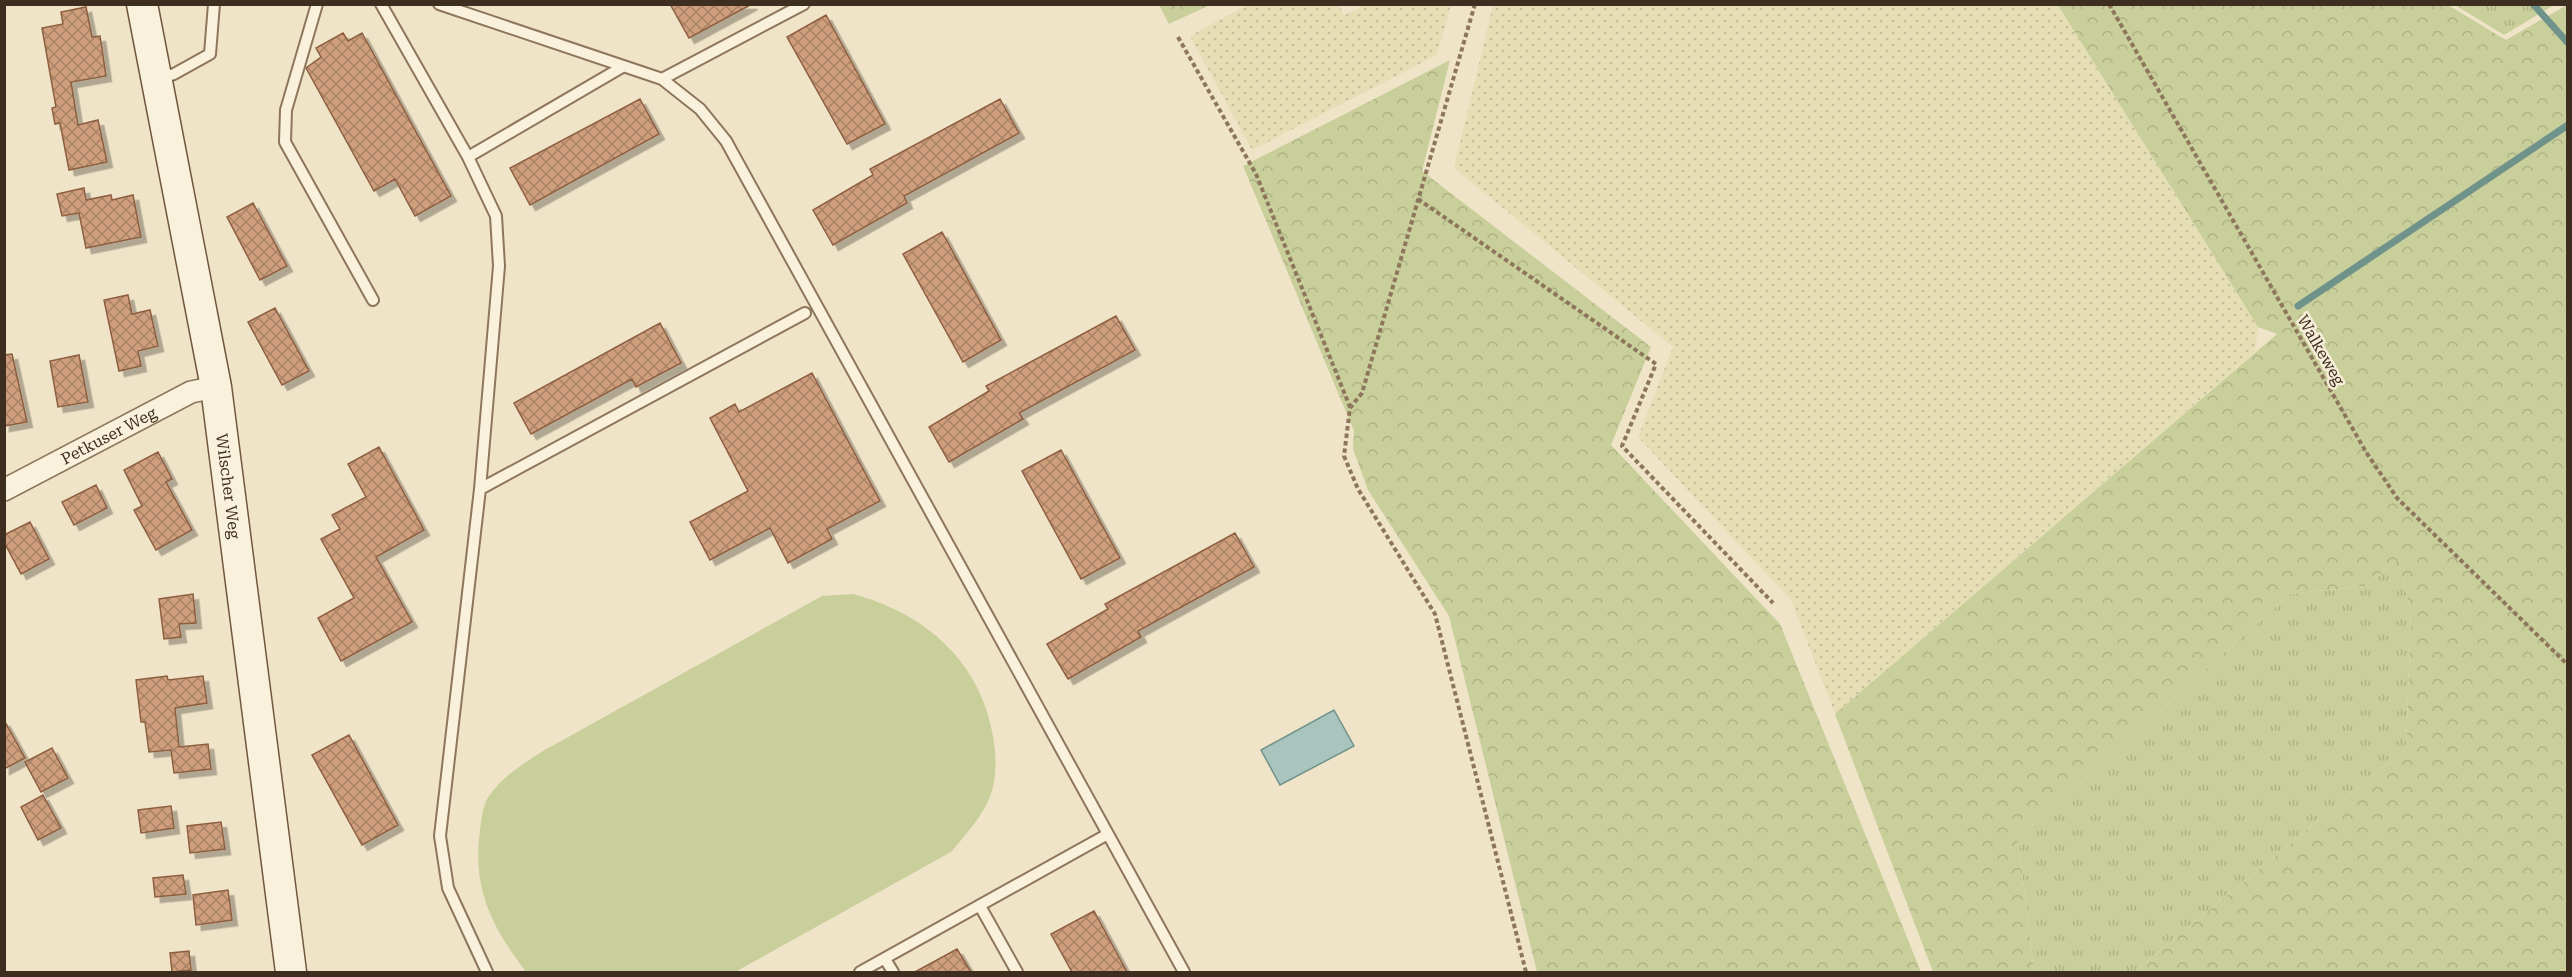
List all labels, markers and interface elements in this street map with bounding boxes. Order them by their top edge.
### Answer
street label: Walkeweg [2293,311,2349,389]
street label: Petkuser Weg [58,402,160,468]
street label: Wilscher Weg [213,432,245,541]

